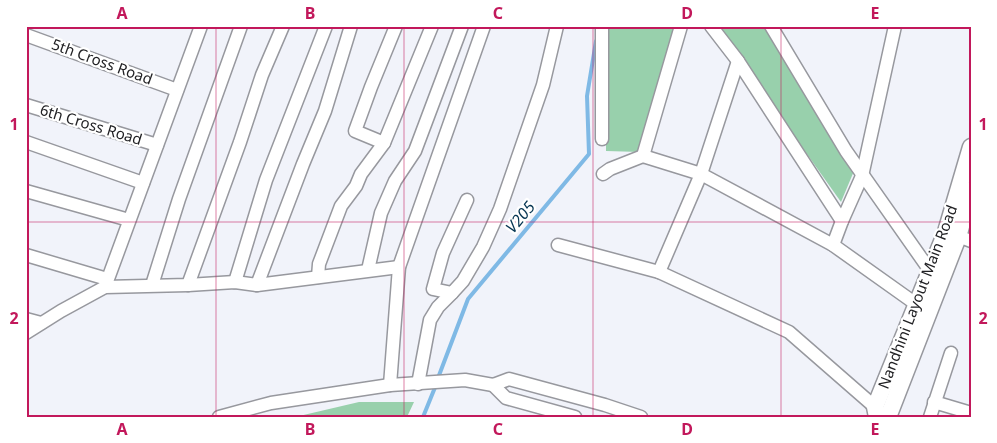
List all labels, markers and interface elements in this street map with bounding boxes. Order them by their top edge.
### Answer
text: A [116,2,128,24]
text: B [305,2,315,24]
text: C [493,2,503,24]
text: D [681,2,693,24]
text: E [871,2,880,24]
street label: 5th Cross Road [49,34,156,89]
street label: 6th Cross Road [38,99,145,149]
text: 1 [9,113,19,135]
text: 1 [978,113,988,135]
water label: V205 [500,196,540,238]
street label: Nandhini Layout Main Road [873,202,961,391]
text: 2 [9,307,19,329]
text: 2 [978,307,988,329]
text: A [116,418,128,440]
text: B [305,418,315,440]
text: C [493,418,503,440]
text: D [681,418,693,440]
text: E [871,418,880,440]

